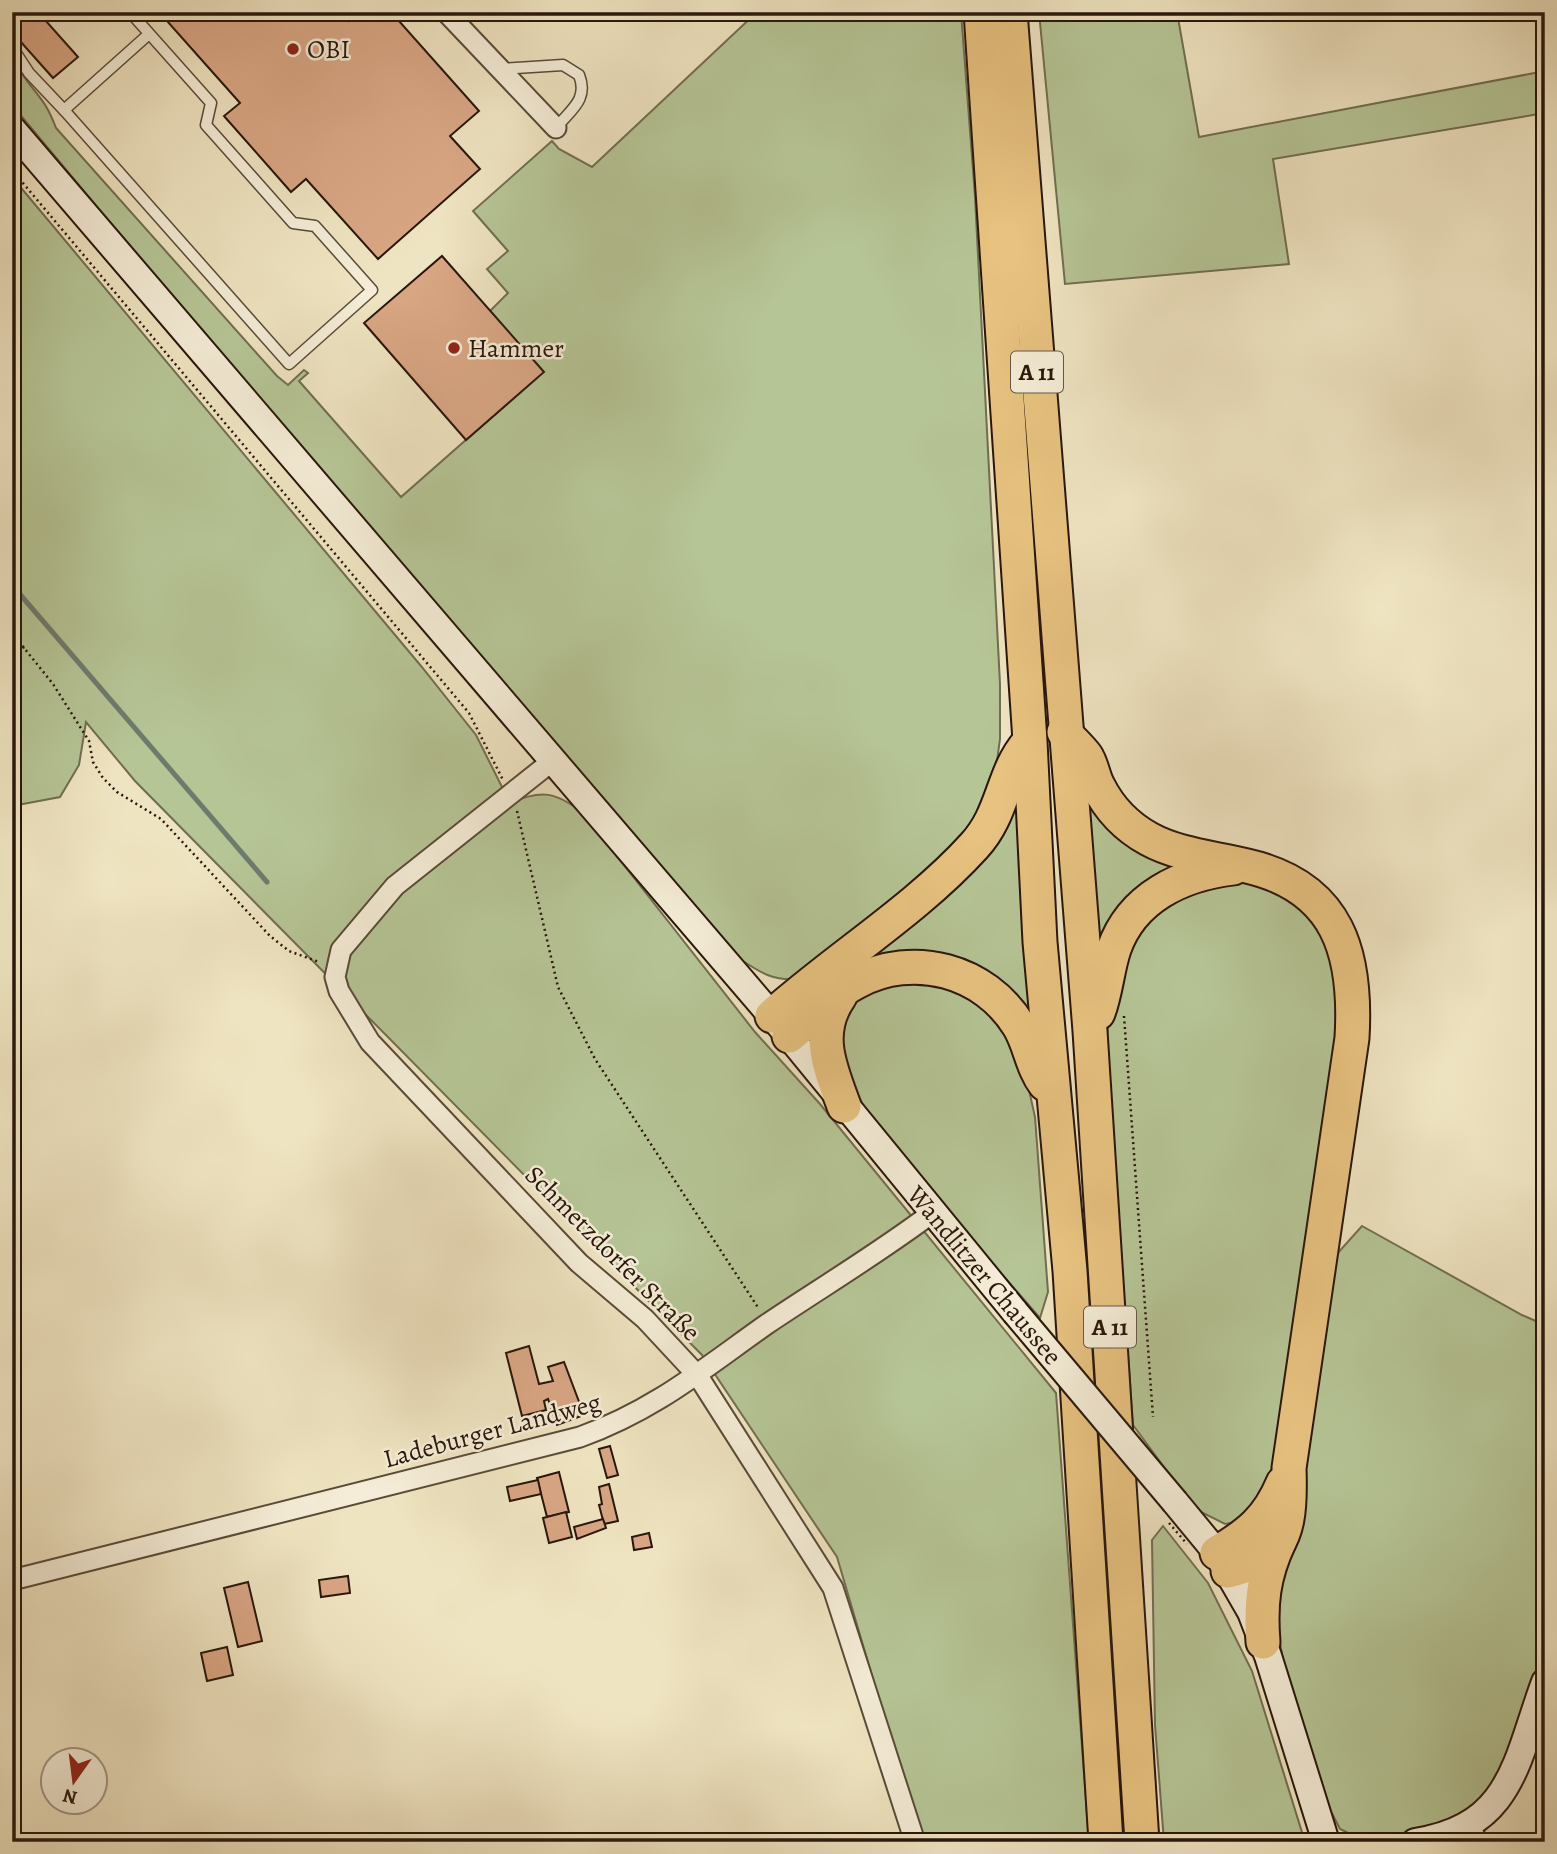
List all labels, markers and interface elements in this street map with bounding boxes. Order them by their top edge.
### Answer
place label: OBI [307,32,350,67]
marker: OBI [285,41,301,57]
place label: Hammer [468,331,564,366]
marker: Hammer [446,340,462,356]
road number: A 11 [1011,352,1063,393]
street label: Schmetzdorfer Straße [517,1158,708,1349]
street label: Wandlitzer Chaussee [899,1178,1070,1372]
road number: A 11 [1084,1307,1136,1348]
street label: Ladeburger Landweg [380,1385,605,1476]
north arrow [38,1745,108,1815]
text: N [60,1782,80,1811]

